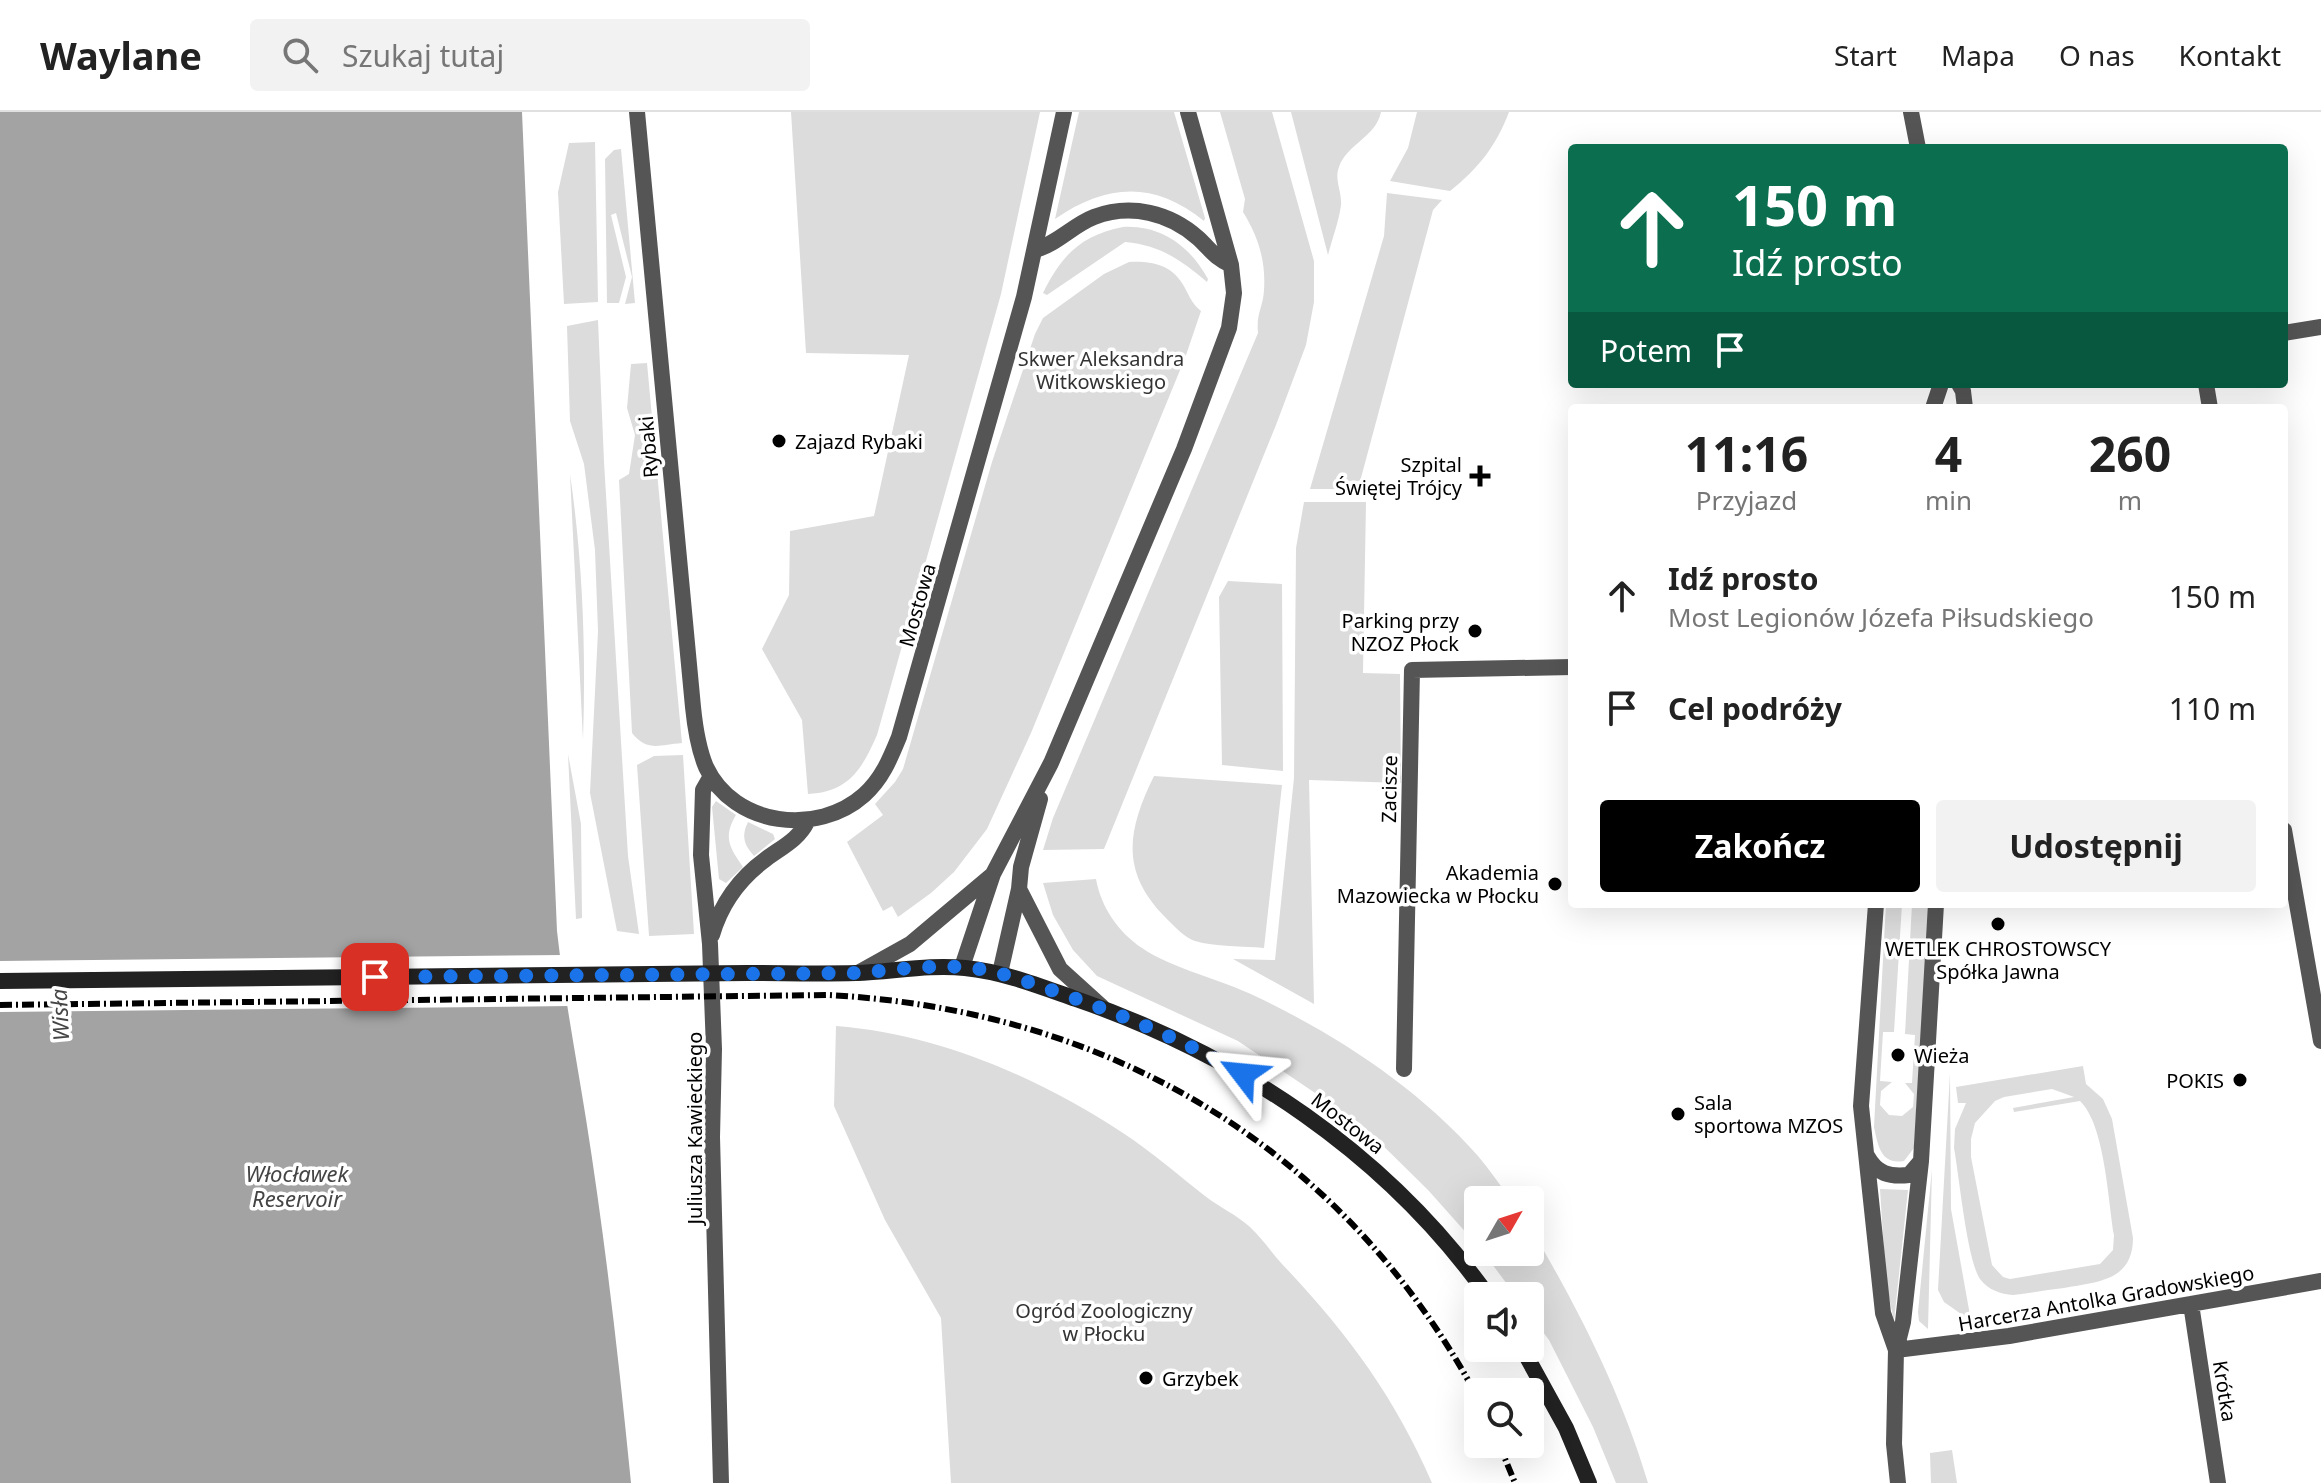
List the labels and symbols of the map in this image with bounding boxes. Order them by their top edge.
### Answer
park label: Skwer Aleksandra Witkowskiego [1018,345,1184,395]
street label: Rybaki [632,415,664,479]
place label: Zajazd Rybaki [795,428,923,455]
marker: Zajazd Rybaki [770,432,788,450]
place label: Szpital Świętej Trójcy [1335,451,1463,501]
marker: Szpital Świętej Trójcy [1469,465,1491,487]
street label: Mostowa [892,560,942,650]
place label: Parking przy NZOZ Płock [1342,607,1460,657]
marker: Parking przy NZOZ Płock [1466,622,1484,640]
street label: Zacisze [1375,755,1403,823]
place label: Akademia Mazowiecka w Płocku [1337,859,1539,909]
marker: Akademia Mazowiecka w Płocku [1546,875,1564,893]
marker: WETLEK CHROSTOWSCY Spółka Jawna [1989,915,2007,933]
place label: WETLEK CHROSTOWSCY Spółka Jawna [1885,935,2112,985]
pin [341,943,409,1011]
water label: Wisła [43,988,75,1042]
street label: Juliusza Kawieckiego [681,1032,708,1226]
position arrow [1201,1032,1285,1116]
place label: Wieża [1914,1042,1969,1069]
marker: Wieża [1889,1046,1907,1064]
place label: POKIS [2166,1067,2224,1094]
marker: POKIS [2231,1071,2249,1089]
street label: Mostowa [1306,1086,1390,1160]
place label: Sala sportowa MZOS [1694,1089,1843,1139]
marker: Sala sportowa MZOS [1669,1105,1687,1123]
water label: Włocławek Reservoir [246,1158,350,1213]
north arrow [1464,1186,1544,1266]
street label: Harcerza Antolka Gradowskiego [1956,1259,2256,1337]
park label: Ogród Zoologiczny w Płocku [1015,1297,1193,1347]
street label: Krótka [2207,1359,2243,1423]
place label: Grzybek [1162,1365,1239,1392]
marker: Grzybek [1137,1369,1155,1387]

